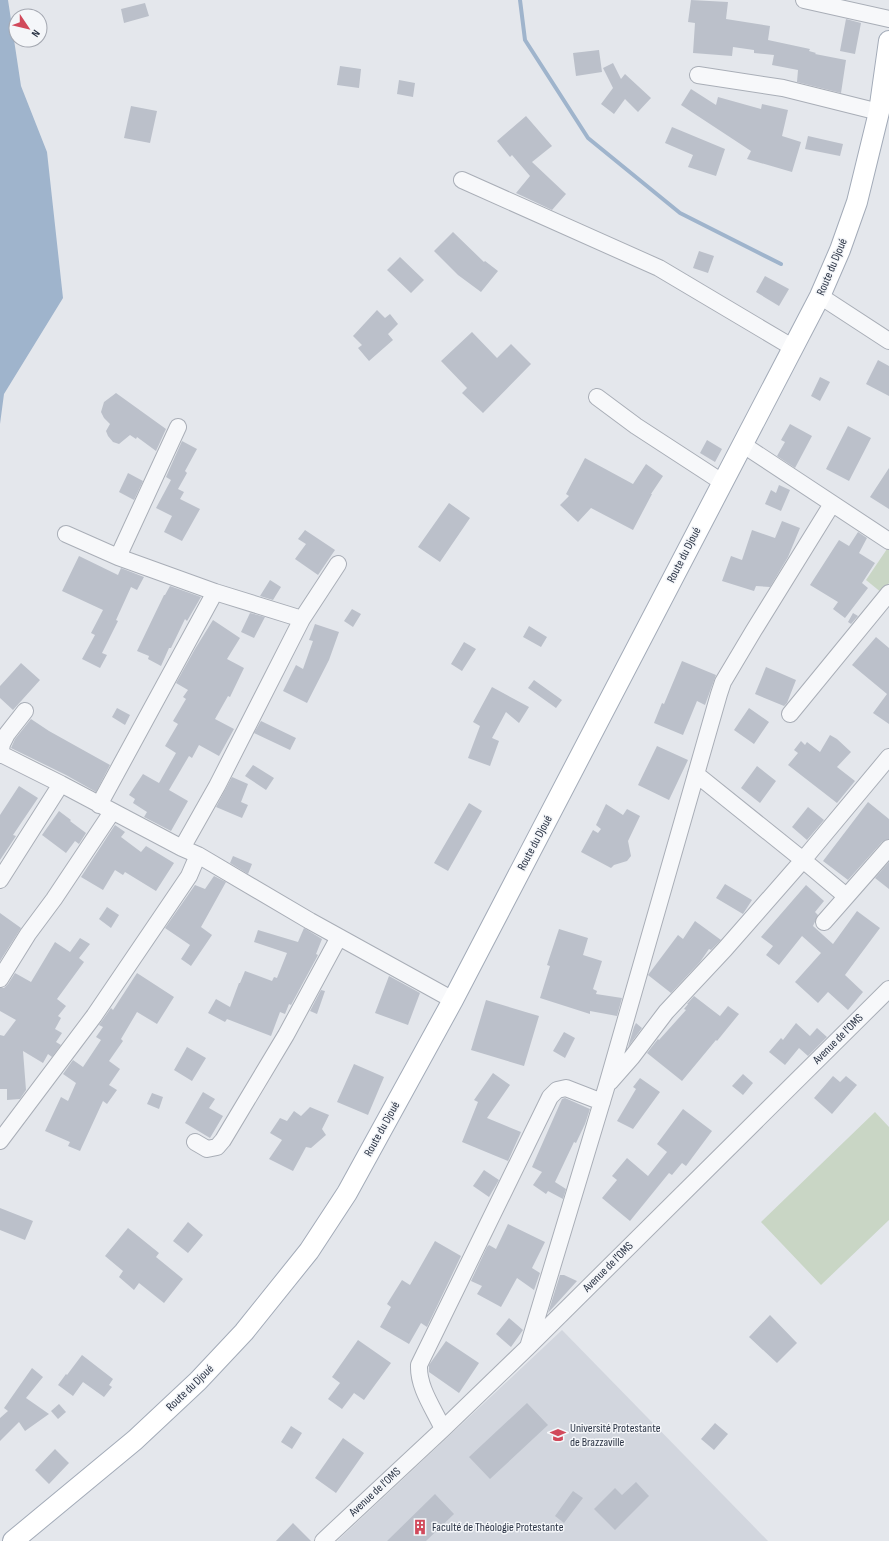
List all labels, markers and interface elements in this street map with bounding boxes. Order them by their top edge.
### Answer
north arrow [8,8,48,48]
text: N [29,27,43,40]
street label: Route du Djoué [813,236,851,298]
street label: Route du Djoué [664,524,704,585]
street label: Route du Djoué [514,813,556,873]
street label: Avenue de l'OMS [809,1011,866,1068]
street label: Route du Djoué [361,1099,403,1159]
street label: Avenue de l'OMS [579,1239,636,1296]
street label: Route du Djoué [163,1361,217,1414]
place label: Université Protestante de Brazzaville [570,1421,661,1450]
school or university icon: Université Protestante de Brazzaville [549,1426,567,1444]
street label: Avenue de l'OMS [345,1464,404,1520]
building icon: Faculté de Théologie Protestante [411,1518,429,1536]
place label: Faculté de Théologie Protestante [432,1520,564,1535]

